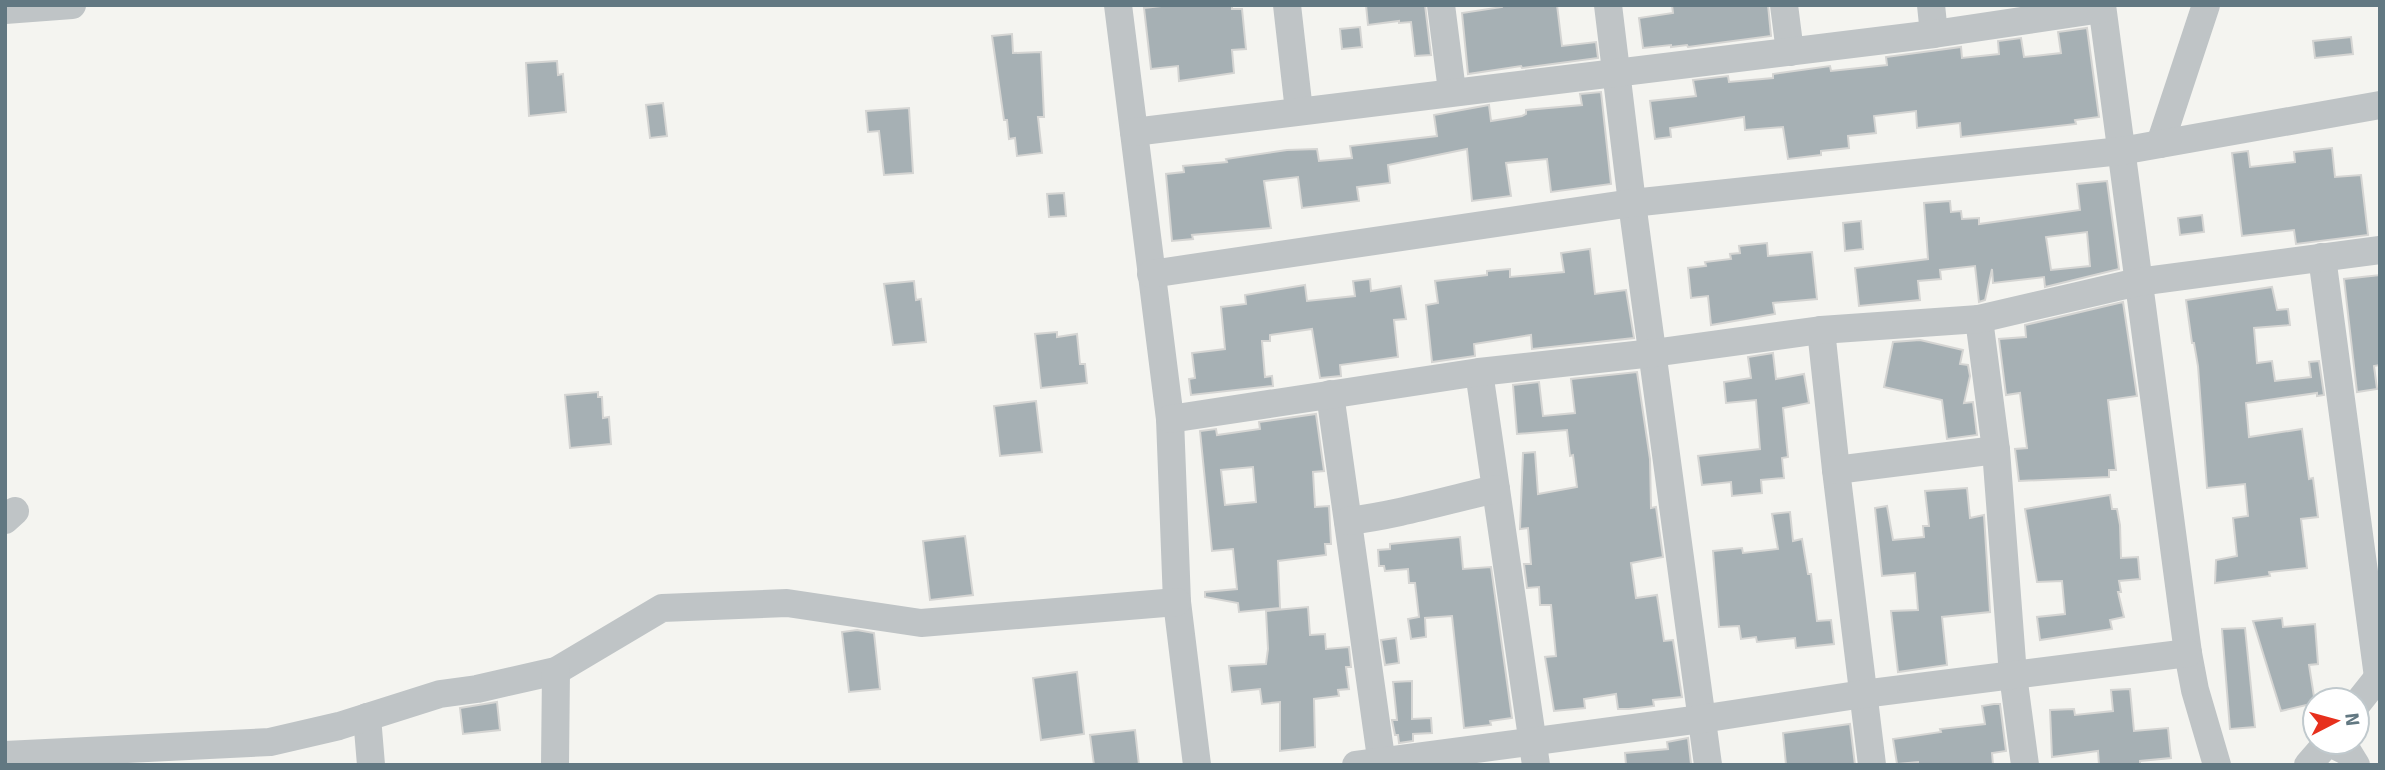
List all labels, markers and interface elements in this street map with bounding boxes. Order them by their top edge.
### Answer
north arrow [2301,686,2371,756]
text: N [2339,712,2365,727]

